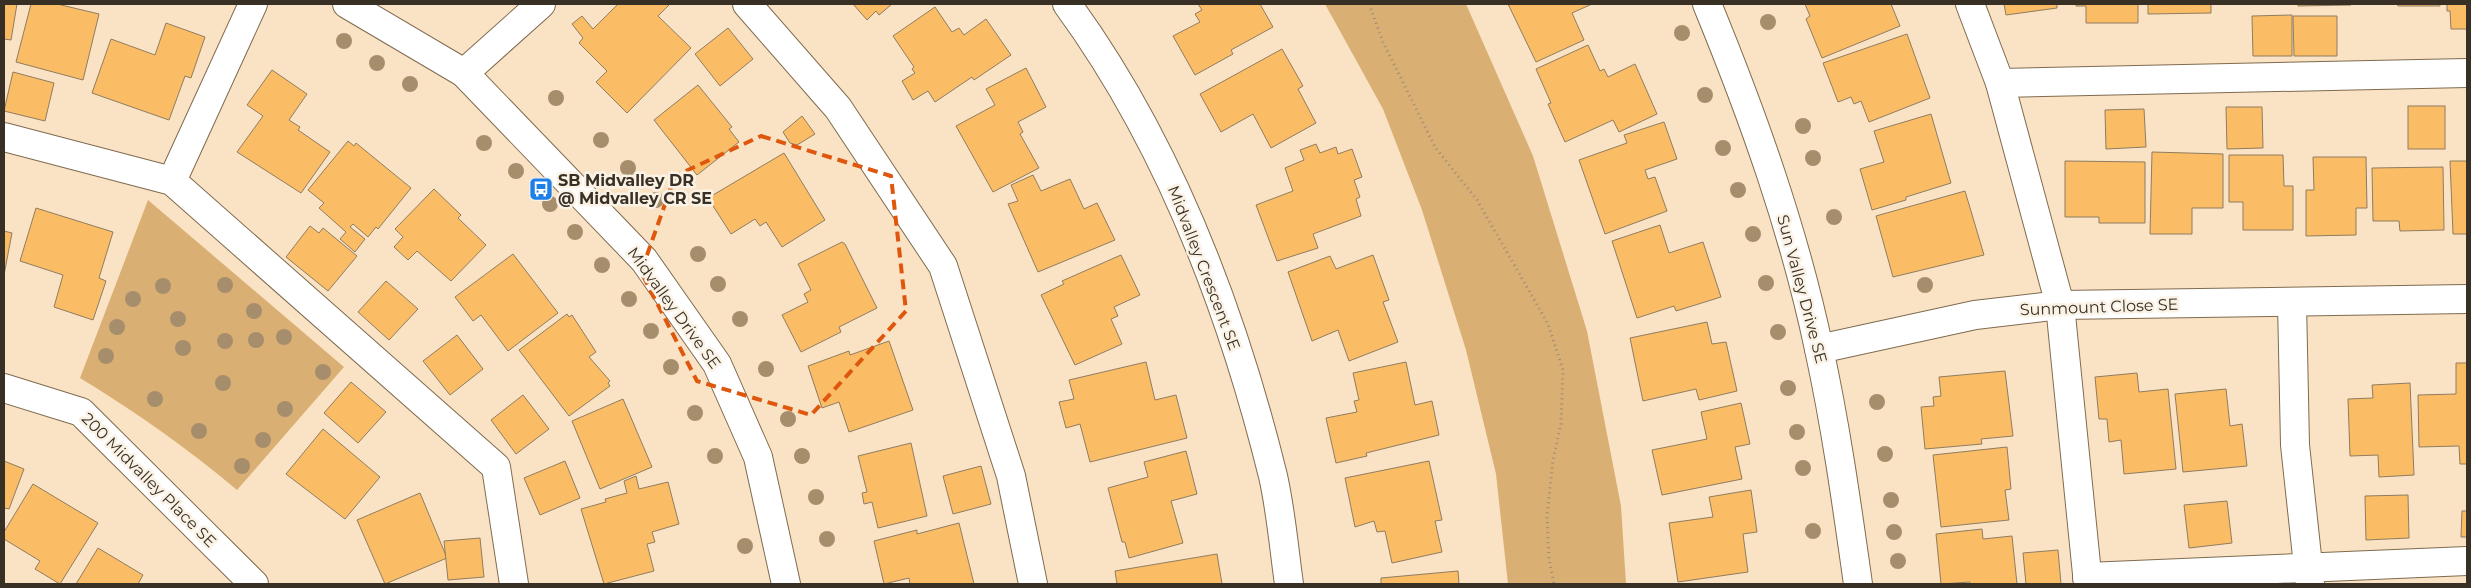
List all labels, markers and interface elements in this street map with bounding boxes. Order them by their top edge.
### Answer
place label: SB Midvalley DR @ Midvalley CR SE [558,171,712,208]
bus stop icon: SB Midvalley DR @ Midvalley CR SE [528,176,554,202]
street label: Midvalley Crescent SE [1164,183,1244,353]
street label: Sun Valley Drive SE [1773,213,1831,365]
street label: Midvalley Drive SE [623,243,725,373]
street label: Sunmount Close SE [2019,295,2179,319]
street label: 200 Midvalley Place SE [78,409,220,551]

